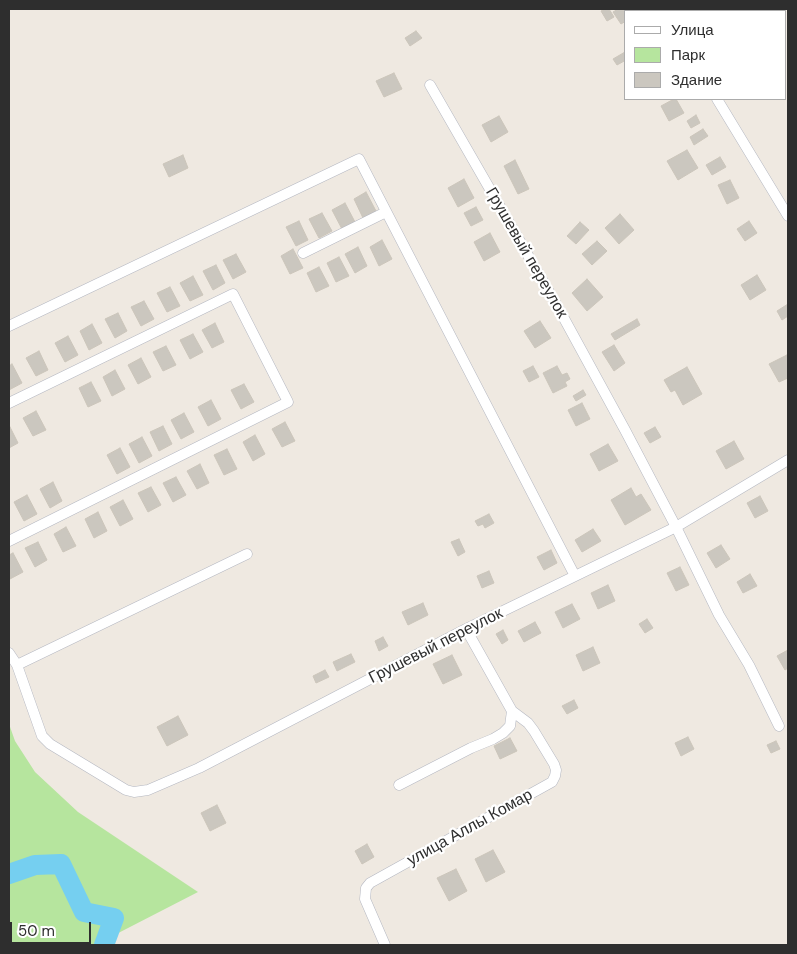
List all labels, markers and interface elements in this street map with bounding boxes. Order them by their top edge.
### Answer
legend [624,10,787,100]
text: Улица [671,20,714,40]
text: Парк [671,45,705,65]
text: Здание [671,70,722,90]
street label: Грушевый переулок [481,184,571,322]
street label: Грушевый переулок [366,604,506,688]
street label: улица Аллы Комар [404,786,536,870]
scale bar [12,912,94,944]
text: 50 m [18,921,55,941]

